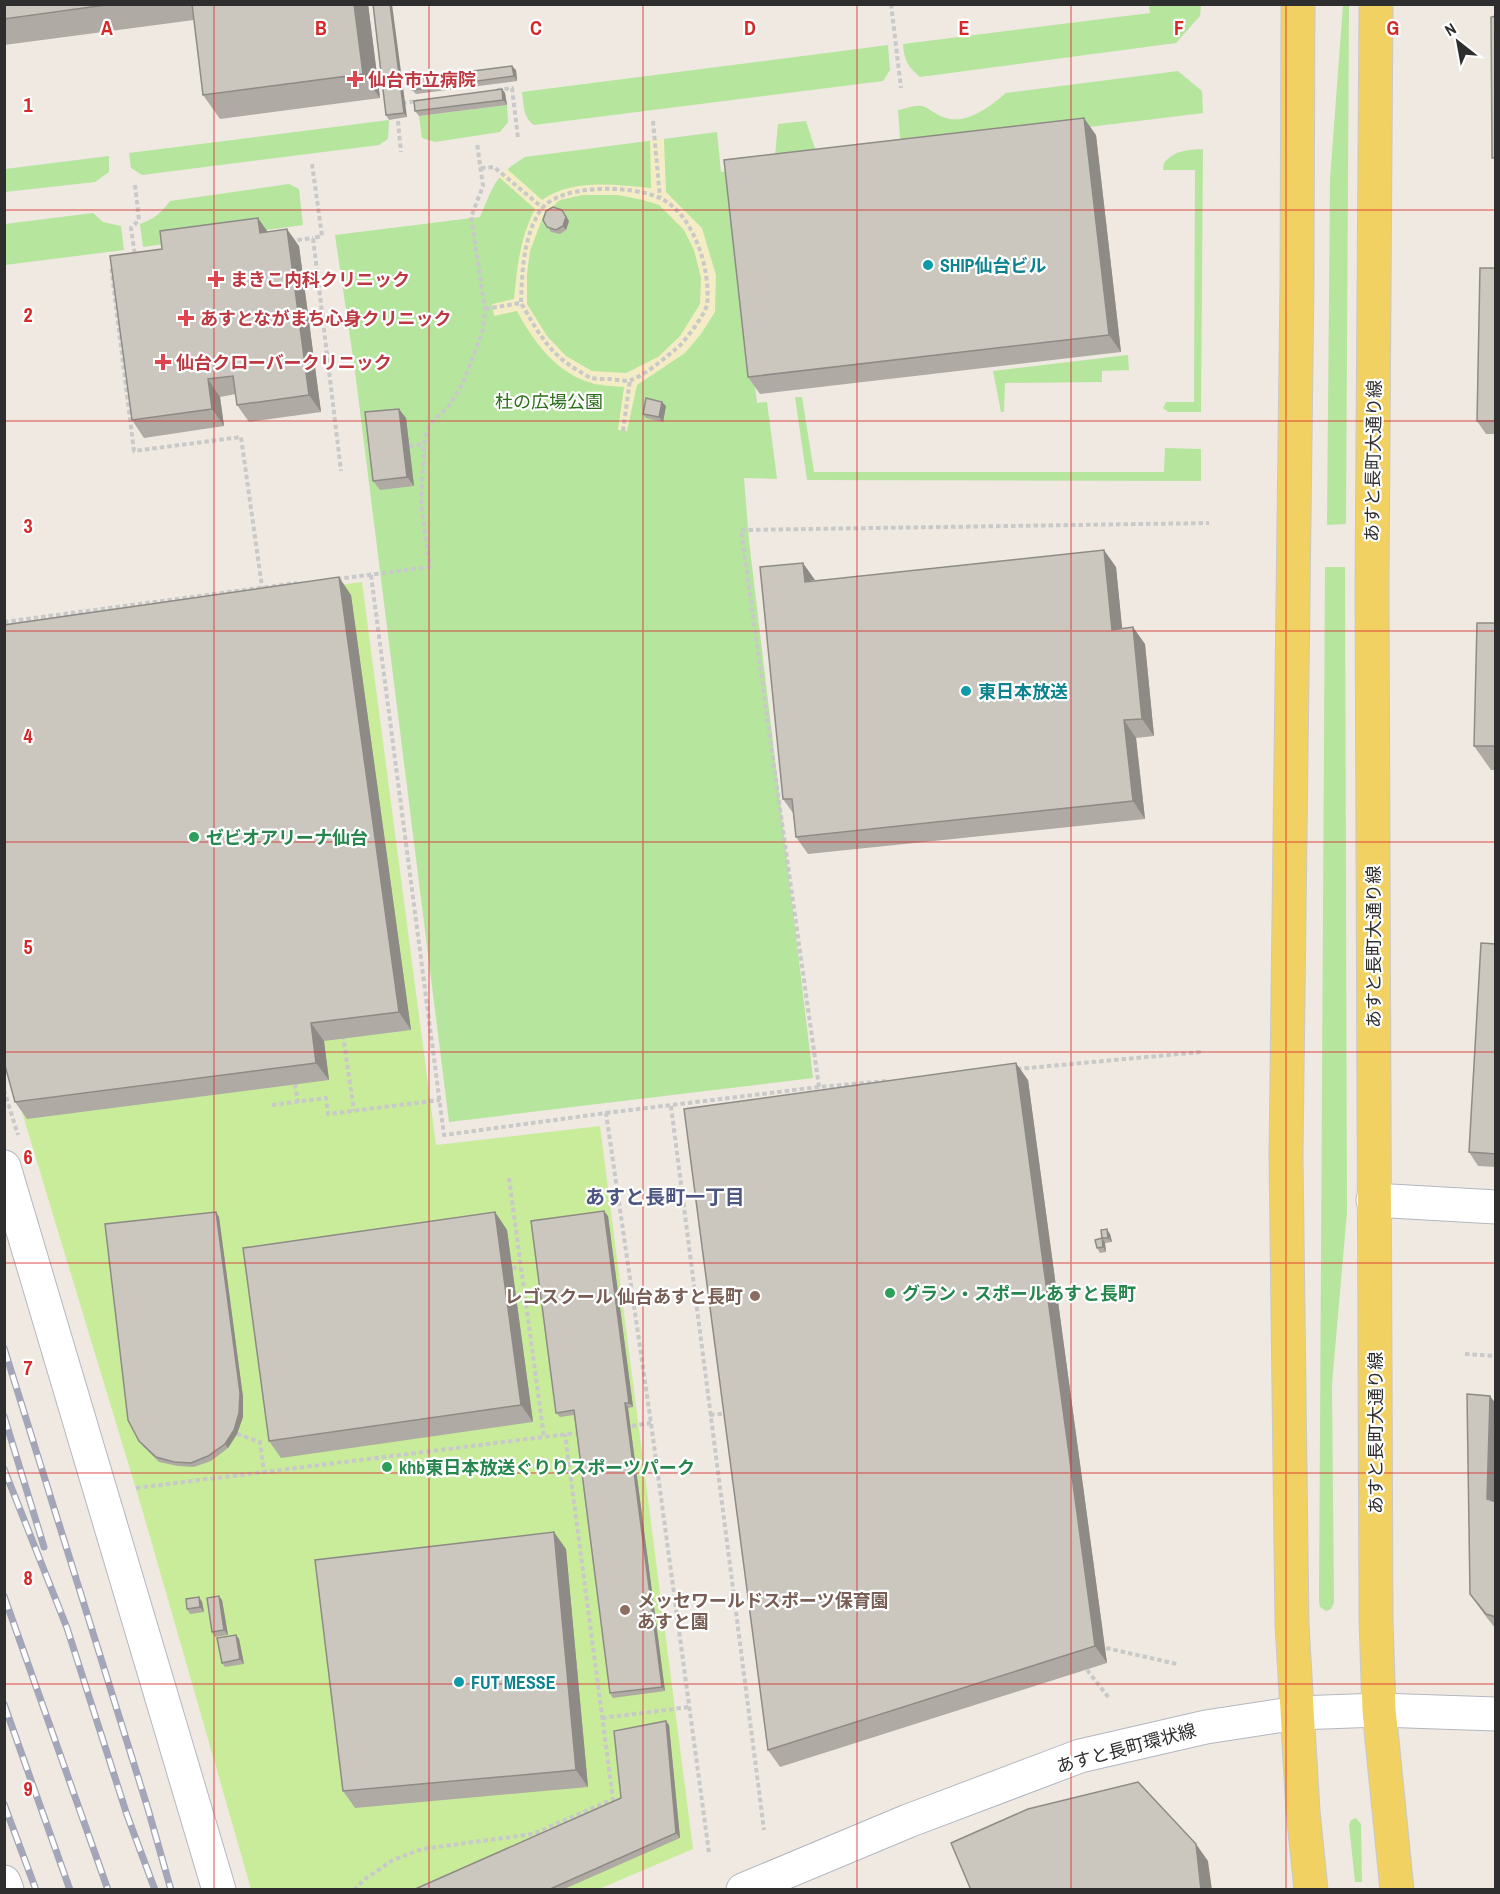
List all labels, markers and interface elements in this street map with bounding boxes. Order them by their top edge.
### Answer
north arrow [1428,12,1488,72]
text: A [101,14,113,41]
text: B [315,14,327,41]
text: C [530,14,542,41]
text: D [744,14,756,41]
text: E [959,14,970,41]
text: F [1174,14,1184,41]
text: G [1387,14,1399,41]
text: N [1441,17,1460,41]
place label: 仙台市立病院 [368,67,476,92]
marker: 仙台市立病院 [346,70,364,88]
text: 1 [23,91,33,118]
place label: SHIP仙台ビル [940,253,1046,278]
marker: SHIP仙台ビル [921,258,935,272]
place label: まきこ内科クリニック [230,267,410,292]
marker: まきこ内科クリニック [207,270,225,288]
text: 2 [23,301,33,328]
place label: あすとながまち心身クリニック [200,306,451,331]
marker: あすとながまち心身クリニック [177,309,195,327]
place label: 仙台クローバークリニック [176,350,392,375]
marker: 仙台クローバークリニック [154,353,172,371]
street label: あすと長町大通り線 [1359,380,1387,542]
park label: 杜の広場公園 [495,389,603,414]
text: 3 [23,512,33,539]
place label: 東日本放送 [978,679,1068,704]
marker: 東日本放送 [959,684,973,698]
text: 4 [23,722,33,749]
place label: ゼビオアリーナ仙台 [206,825,368,850]
marker: ゼビオアリーナ仙台 [187,830,201,844]
street label: あすと長町大通り線 [1361,866,1386,1028]
text: 5 [23,933,33,960]
text: 6 [23,1143,33,1170]
district label: あすと長町一丁目 [585,1183,745,1210]
place label: グラン・スポールあすと長町 [902,1281,1136,1306]
place label: レゴスクール 仙台あすと長町 [505,1284,743,1309]
marker: グラン・スポールあすと長町 [883,1286,897,1300]
marker: レゴスクール 仙台あすと長町 [748,1289,762,1303]
street label: あすと長町大通り線 [1363,1352,1388,1514]
text: 7 [23,1354,33,1381]
place label: khb東日本放送ぐりりスポーツパーク [399,1455,695,1480]
marker: khb東日本放送ぐりりスポーツパーク [380,1460,394,1474]
text: 8 [23,1564,33,1591]
place label: メッセワールドスポーツ保育園 あすと園 [637,1588,889,1634]
marker: メッセワールドスポーツ保育園 あすと園 [618,1603,632,1617]
place label: FUT MESSE [471,1670,556,1695]
marker: FUT MESSE [452,1675,466,1689]
street label: あすと長町環状線 [1053,1717,1199,1779]
text: 9 [23,1775,33,1802]

